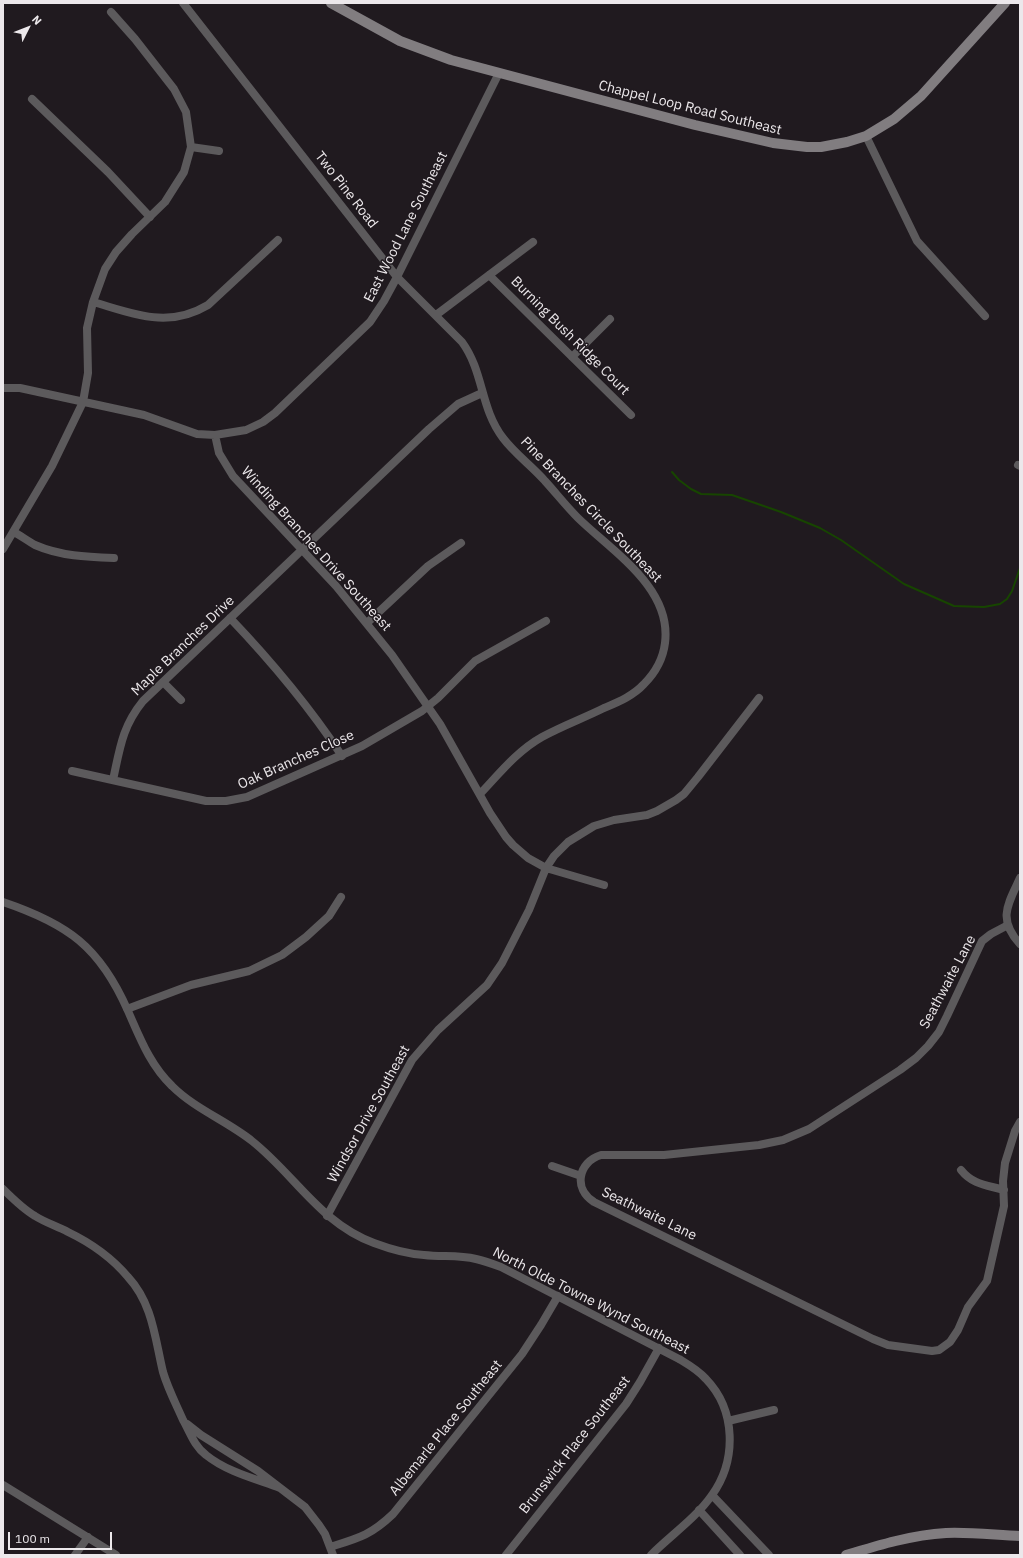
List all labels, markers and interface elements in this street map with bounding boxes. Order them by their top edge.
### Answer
north arrow [8,8,48,48]
text: N [29,12,45,28]
street label: Chappel Loop Road Southeast [597,77,783,139]
street label: Two Pine Road [311,148,381,232]
street label: East Wood Lane Southeast [361,149,451,305]
street label: Burning Bush Ridge Court [507,273,633,399]
street label: Pine Branches Circle Southeast [517,434,665,586]
street label: Winding Branches Drive Southeast [237,463,395,635]
street label: Maple Branches Drive [128,592,238,700]
street label: Oak Branches Close [235,727,357,793]
street label: Seathwaite Lane [916,932,980,1032]
street label: Windsor Drive Southeast [324,1042,414,1186]
street label: Seathwaite Lane [599,1184,699,1244]
street label: North Olde Towne Wynd Southeast [490,1244,692,1358]
street label: Albemarle Place Southeast [386,1357,506,1499]
street label: Brunswick Place Southeast [516,1373,634,1517]
scale bar [10,1524,114,1550]
text: 100 m [15,1531,50,1546]

